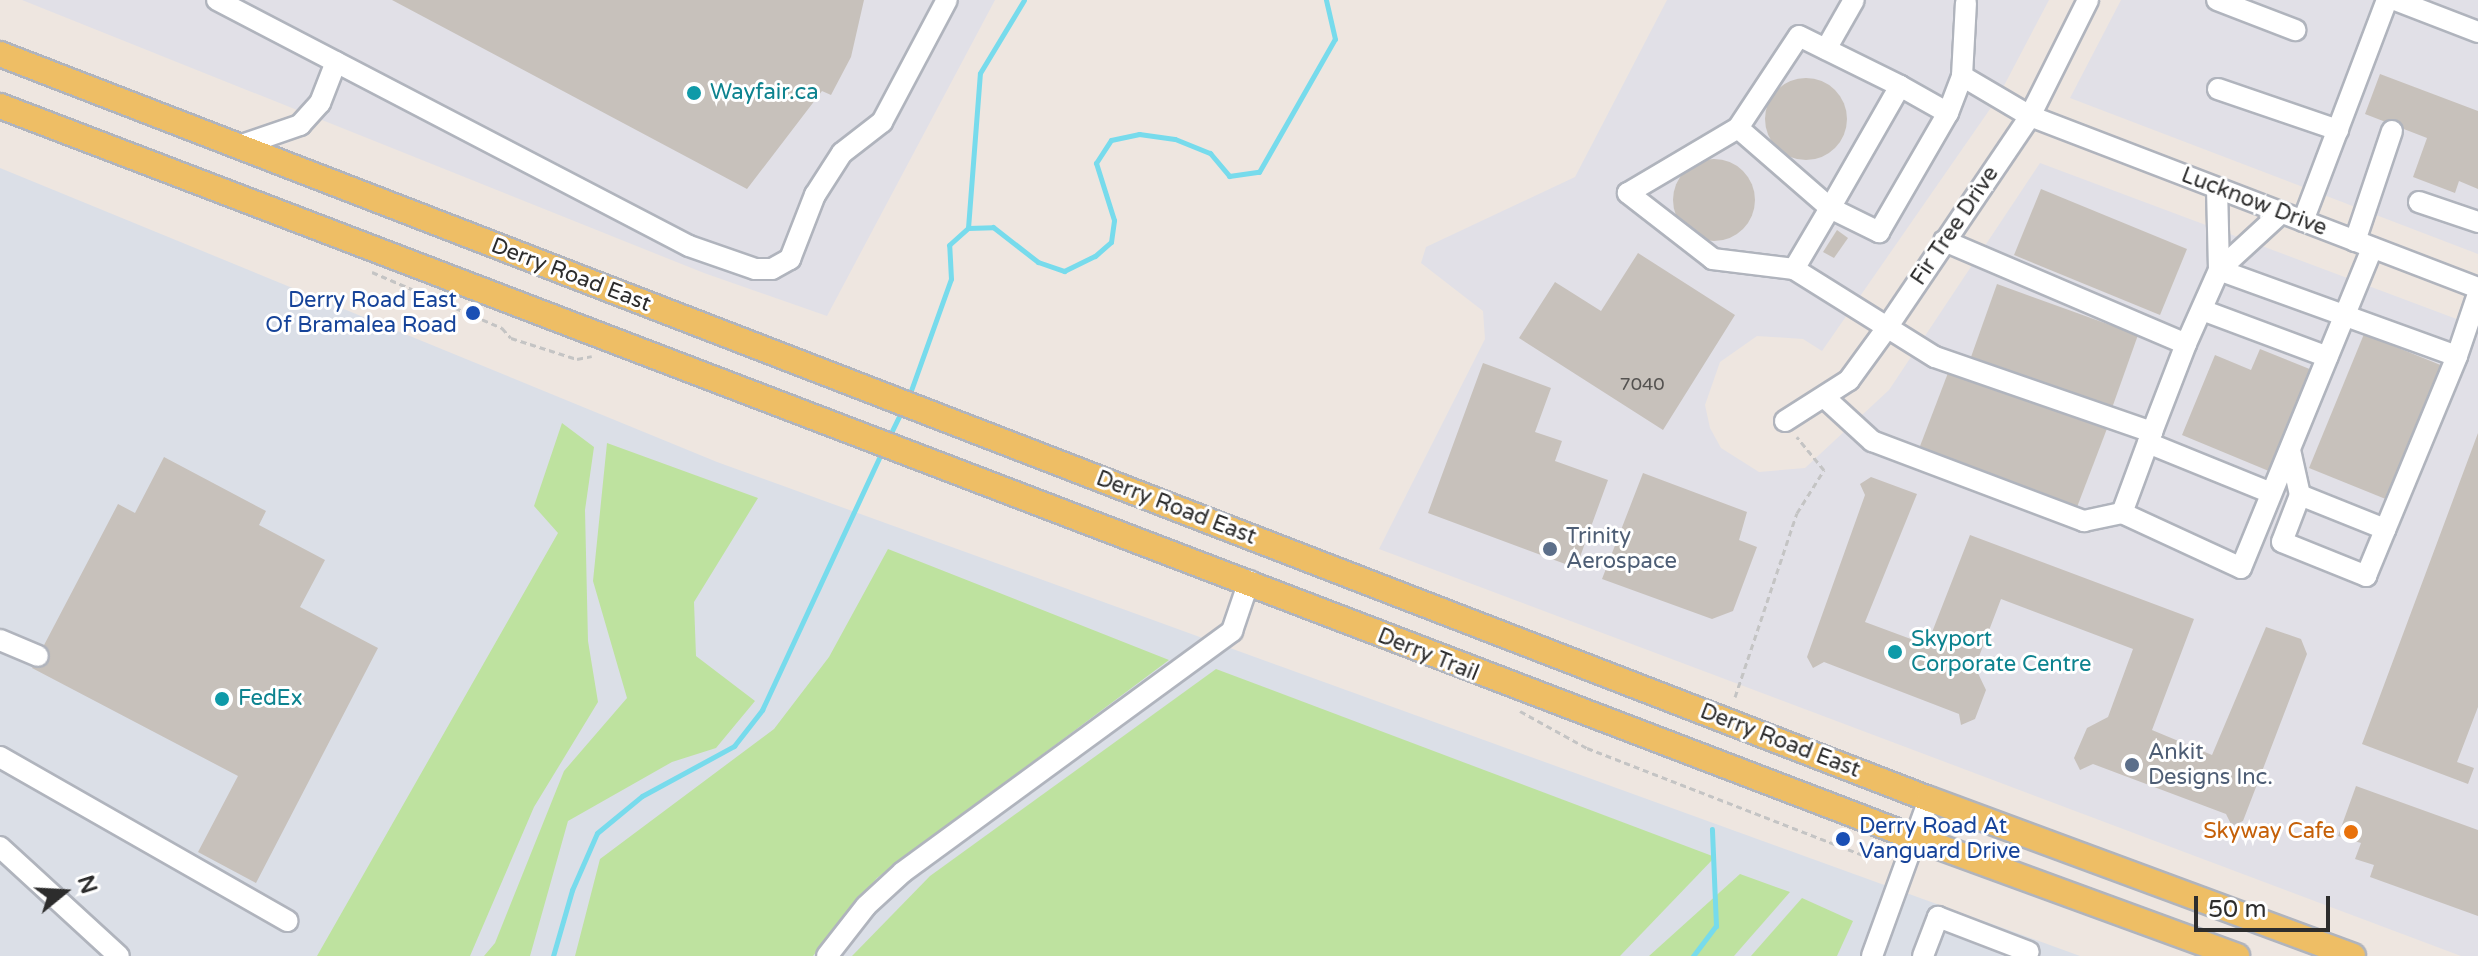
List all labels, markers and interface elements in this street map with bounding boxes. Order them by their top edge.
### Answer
place label: Wayfair.ca [710,80,819,106]
marker: Wayfair.ca [685,84,703,102]
street label: Fir Tree Drive [1906,162,2004,290]
street label: Lucknow Drive [2178,162,2330,242]
street label: Derry Road East [487,232,655,318]
place label: Derry Road East Of Bramalea Road [265,287,457,338]
marker: Derry Road East Of Bramalea Road [464,304,482,322]
house number: 7040 [1619,373,1665,395]
street label: Derry Road East [1092,465,1260,551]
place label: Trinity Aerospace [1566,523,1677,574]
marker: Trinity Aerospace [1541,540,1559,558]
street label: Derry Trail [1374,623,1482,687]
place label: Skyport Corporate Centre [1911,626,2091,678]
marker: Skyport Corporate Centre [1886,643,1904,661]
place label: FedEx [238,686,303,712]
marker: FedEx [213,690,231,708]
street label: Derry Road East [1696,698,1864,784]
place label: Ankit Designs Inc. [2148,739,2273,790]
marker: Ankit Designs Inc. [2123,756,2141,774]
place label: Derry Road At Vanguard Drive [1859,813,2020,864]
place label: Skyway Cafe [2203,819,2335,845]
marker: Skyway Cafe [2342,823,2360,841]
marker: Derry Road At Vanguard Drive [1834,830,1852,848]
north arrow [24,852,104,932]
text: N [72,872,102,897]
scale bar [2198,880,2334,930]
text: 50 m [2208,895,2266,924]

